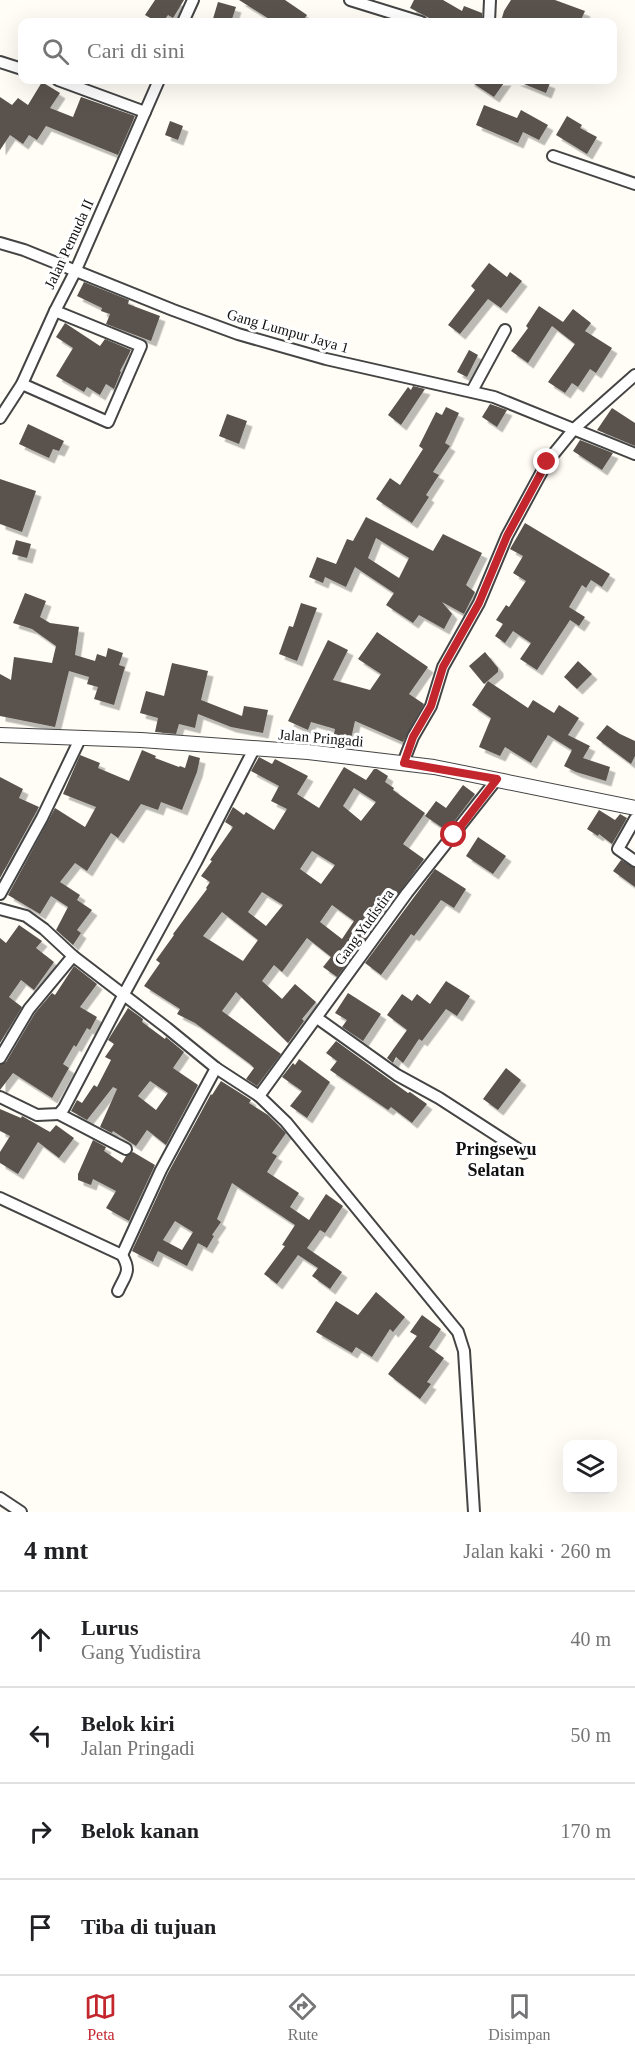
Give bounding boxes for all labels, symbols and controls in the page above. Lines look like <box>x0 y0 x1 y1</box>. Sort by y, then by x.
search box <box>18 18 617 84</box>
icon: search <box>39 35 72 68</box>
text: Cari di sini <box>87 38 185 63</box>
street label: Jalan Pemuda II <box>41 197 97 291</box>
street label: Gang Lumpur Jaya 1 <box>225 306 351 356</box>
route end <box>533 448 559 474</box>
street label: Jalan Pringadi <box>278 726 364 750</box>
route start <box>440 821 466 847</box>
street label: Gang Yudistira <box>331 886 397 968</box>
district label: Pringsewu Selatan <box>456 1139 537 1180</box>
map controls <box>563 1440 617 1494</box>
button: layers <box>563 1440 617 1494</box>
text: 4 mnt <box>24 1536 88 1565</box>
text: Jalan kaki · 260 m <box>463 1540 611 1562</box>
text: Lurus <box>81 1615 138 1640</box>
icon: ahead <box>24 1623 57 1656</box>
text: 40 m <box>570 1628 611 1650</box>
text: Gang Yudistira <box>81 1641 201 1663</box>
text: Belok kiri <box>81 1711 175 1736</box>
icon: left <box>24 1719 57 1752</box>
text: 50 m <box>570 1724 611 1746</box>
text: Jalan Pringadi <box>81 1737 195 1759</box>
icon: right <box>24 1815 57 1848</box>
text: Belok kanan <box>81 1818 199 1843</box>
text: 170 m <box>560 1820 611 1842</box>
icon: arrive <box>24 1911 57 1944</box>
text: Tiba di tujuan <box>81 1914 216 1939</box>
tab: Peta <box>84 1990 117 2044</box>
tab: Rute <box>286 1990 319 2044</box>
tab: Disimpan <box>488 1990 551 2044</box>

